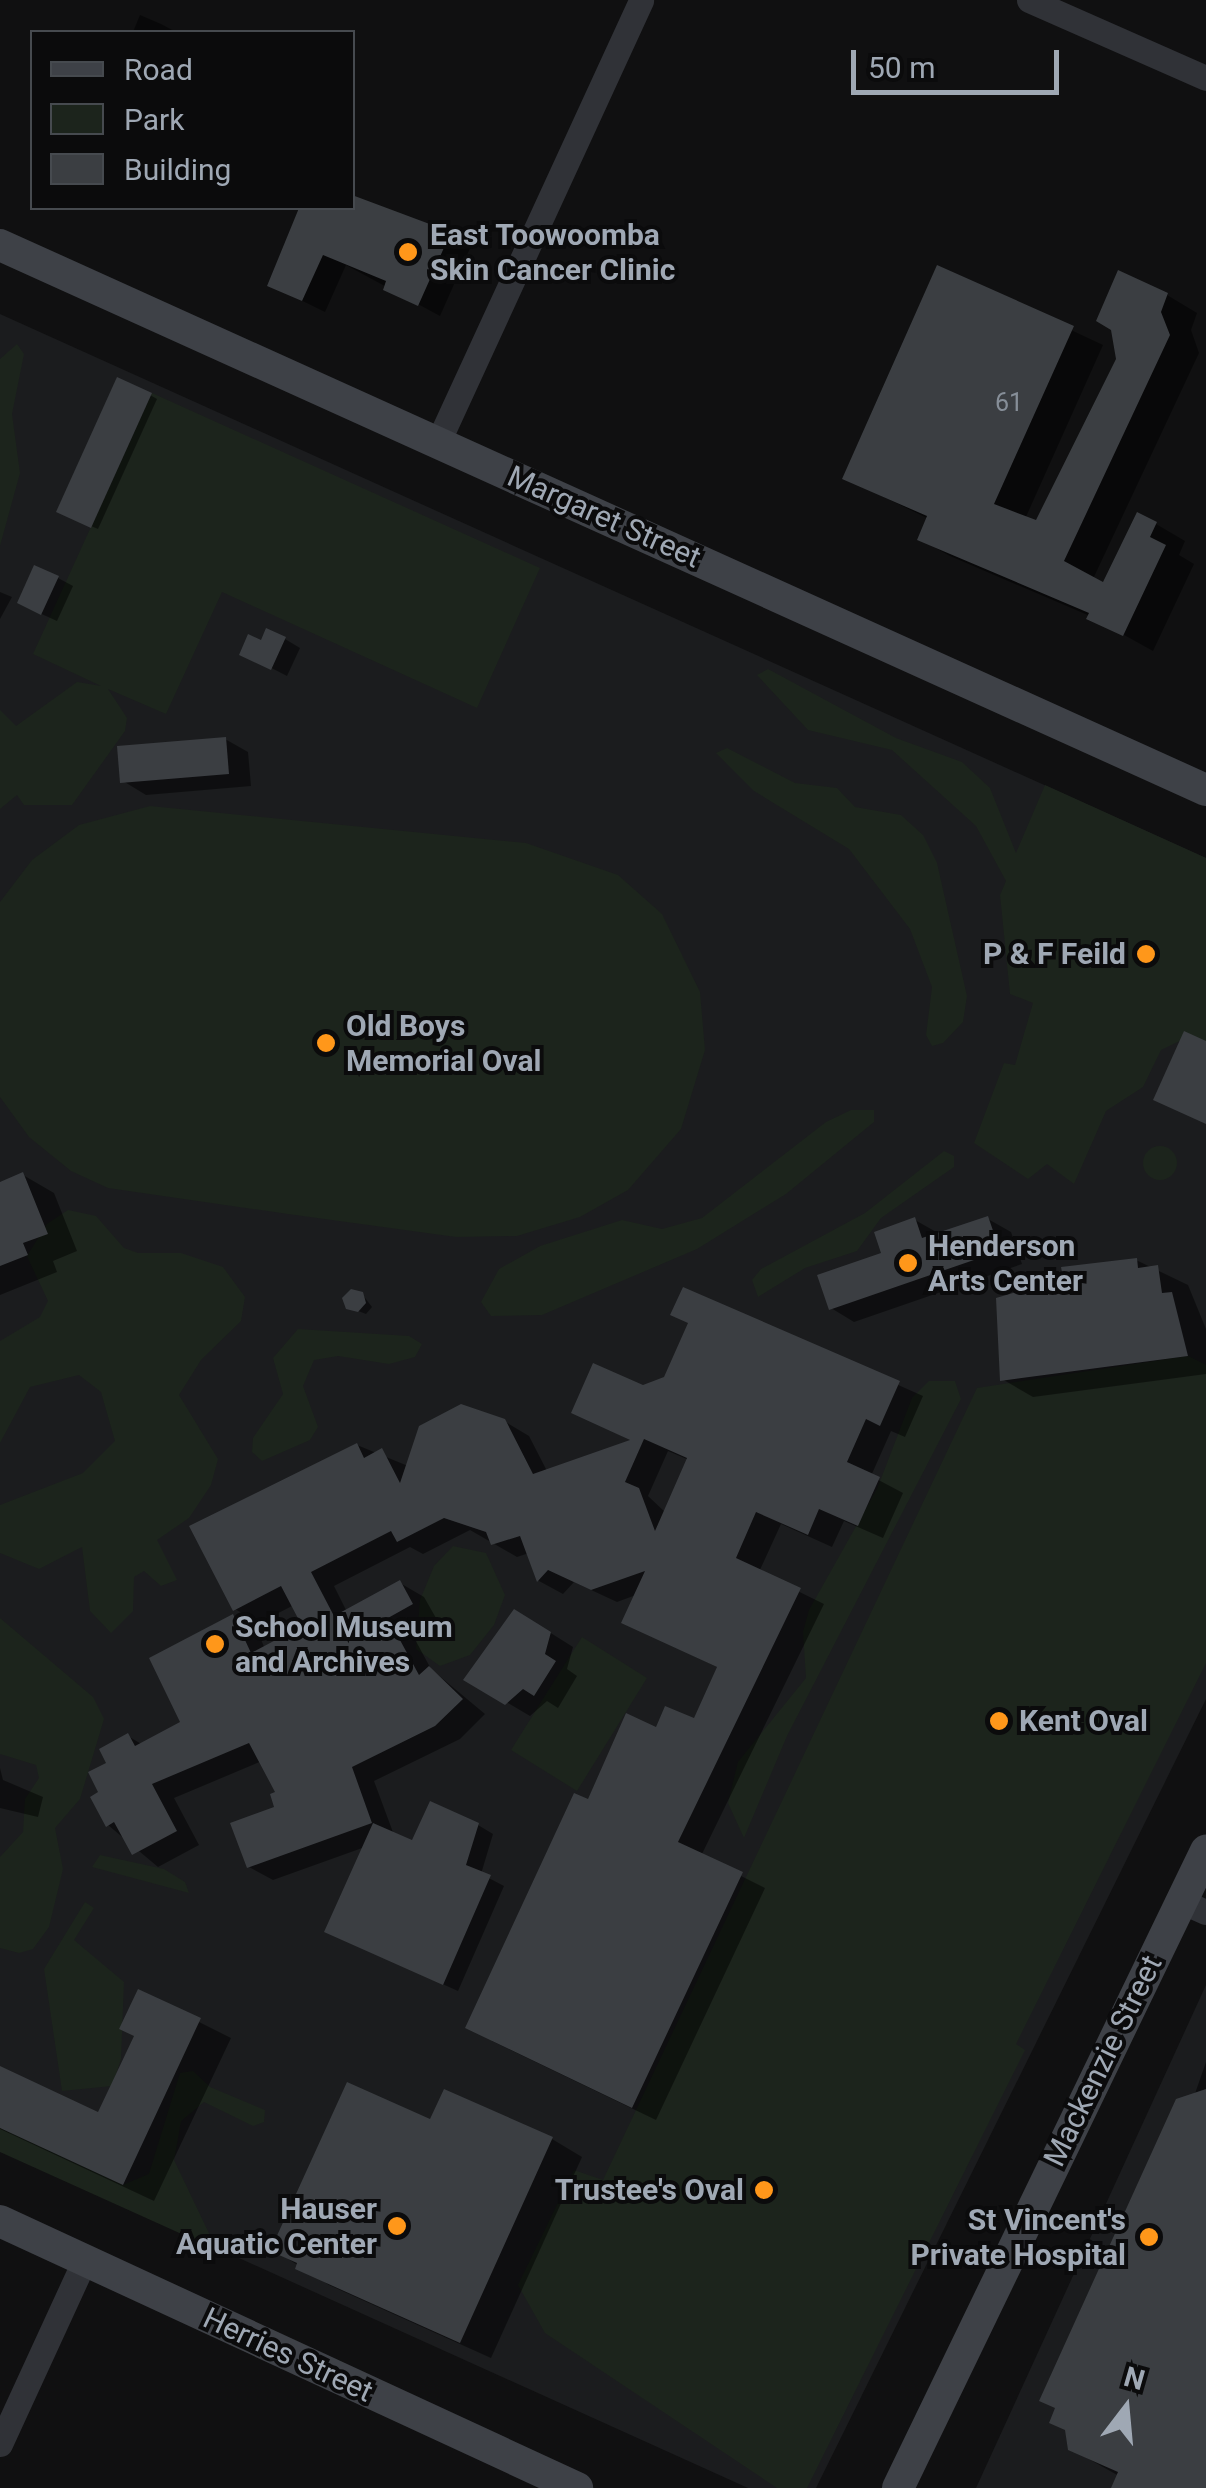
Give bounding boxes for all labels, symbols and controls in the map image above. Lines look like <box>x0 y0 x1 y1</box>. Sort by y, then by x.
legend <box>30 30 355 210</box>
scale bar <box>856 30 1064 92</box>
text: 50 m <box>868 50 935 85</box>
text: Road <box>124 52 193 87</box>
text: Park <box>124 102 184 137</box>
text: Building <box>124 152 231 187</box>
place label: East Toowoomba Skin Cancer Clinic <box>430 217 675 288</box>
marker: East Toowoomba Skin Cancer Clinic <box>395 239 421 265</box>
house number: 61 <box>995 388 1023 418</box>
street label: Margaret Street <box>502 458 706 576</box>
place label: P & F Feild <box>983 936 1126 972</box>
marker: P & F Feild <box>1135 943 1157 965</box>
place label: Old Boys Memorial Oval <box>346 1008 541 1078</box>
marker: Old Boys Memorial Oval <box>315 1032 337 1054</box>
place label: Henderson Arts Center <box>928 1228 1083 1298</box>
marker: Henderson Arts Center <box>897 1252 919 1274</box>
place label: School Museum and Archives <box>235 1609 453 1680</box>
marker: School Museum and Archives <box>204 1633 226 1655</box>
place label: Kent Oval <box>1019 1703 1148 1739</box>
marker: Kent Oval <box>988 1710 1010 1732</box>
street label: Mackenzie Street <box>1036 1950 1170 2172</box>
place label: Trustee's Oval <box>555 2172 744 2208</box>
marker: Trustee's Oval <box>753 2179 775 2201</box>
place label: Hauser Aquatic Center <box>176 2191 377 2262</box>
place label: St Vincent's Private Hospital <box>910 2202 1126 2272</box>
marker: Hauser Aquatic Center <box>386 2215 408 2237</box>
marker: St Vincent's Private Hospital <box>1136 2224 1162 2250</box>
street label: Herries Street <box>198 2300 378 2410</box>
north arrow <box>1076 2358 1176 2458</box>
text: N <box>1120 2360 1148 2397</box>

